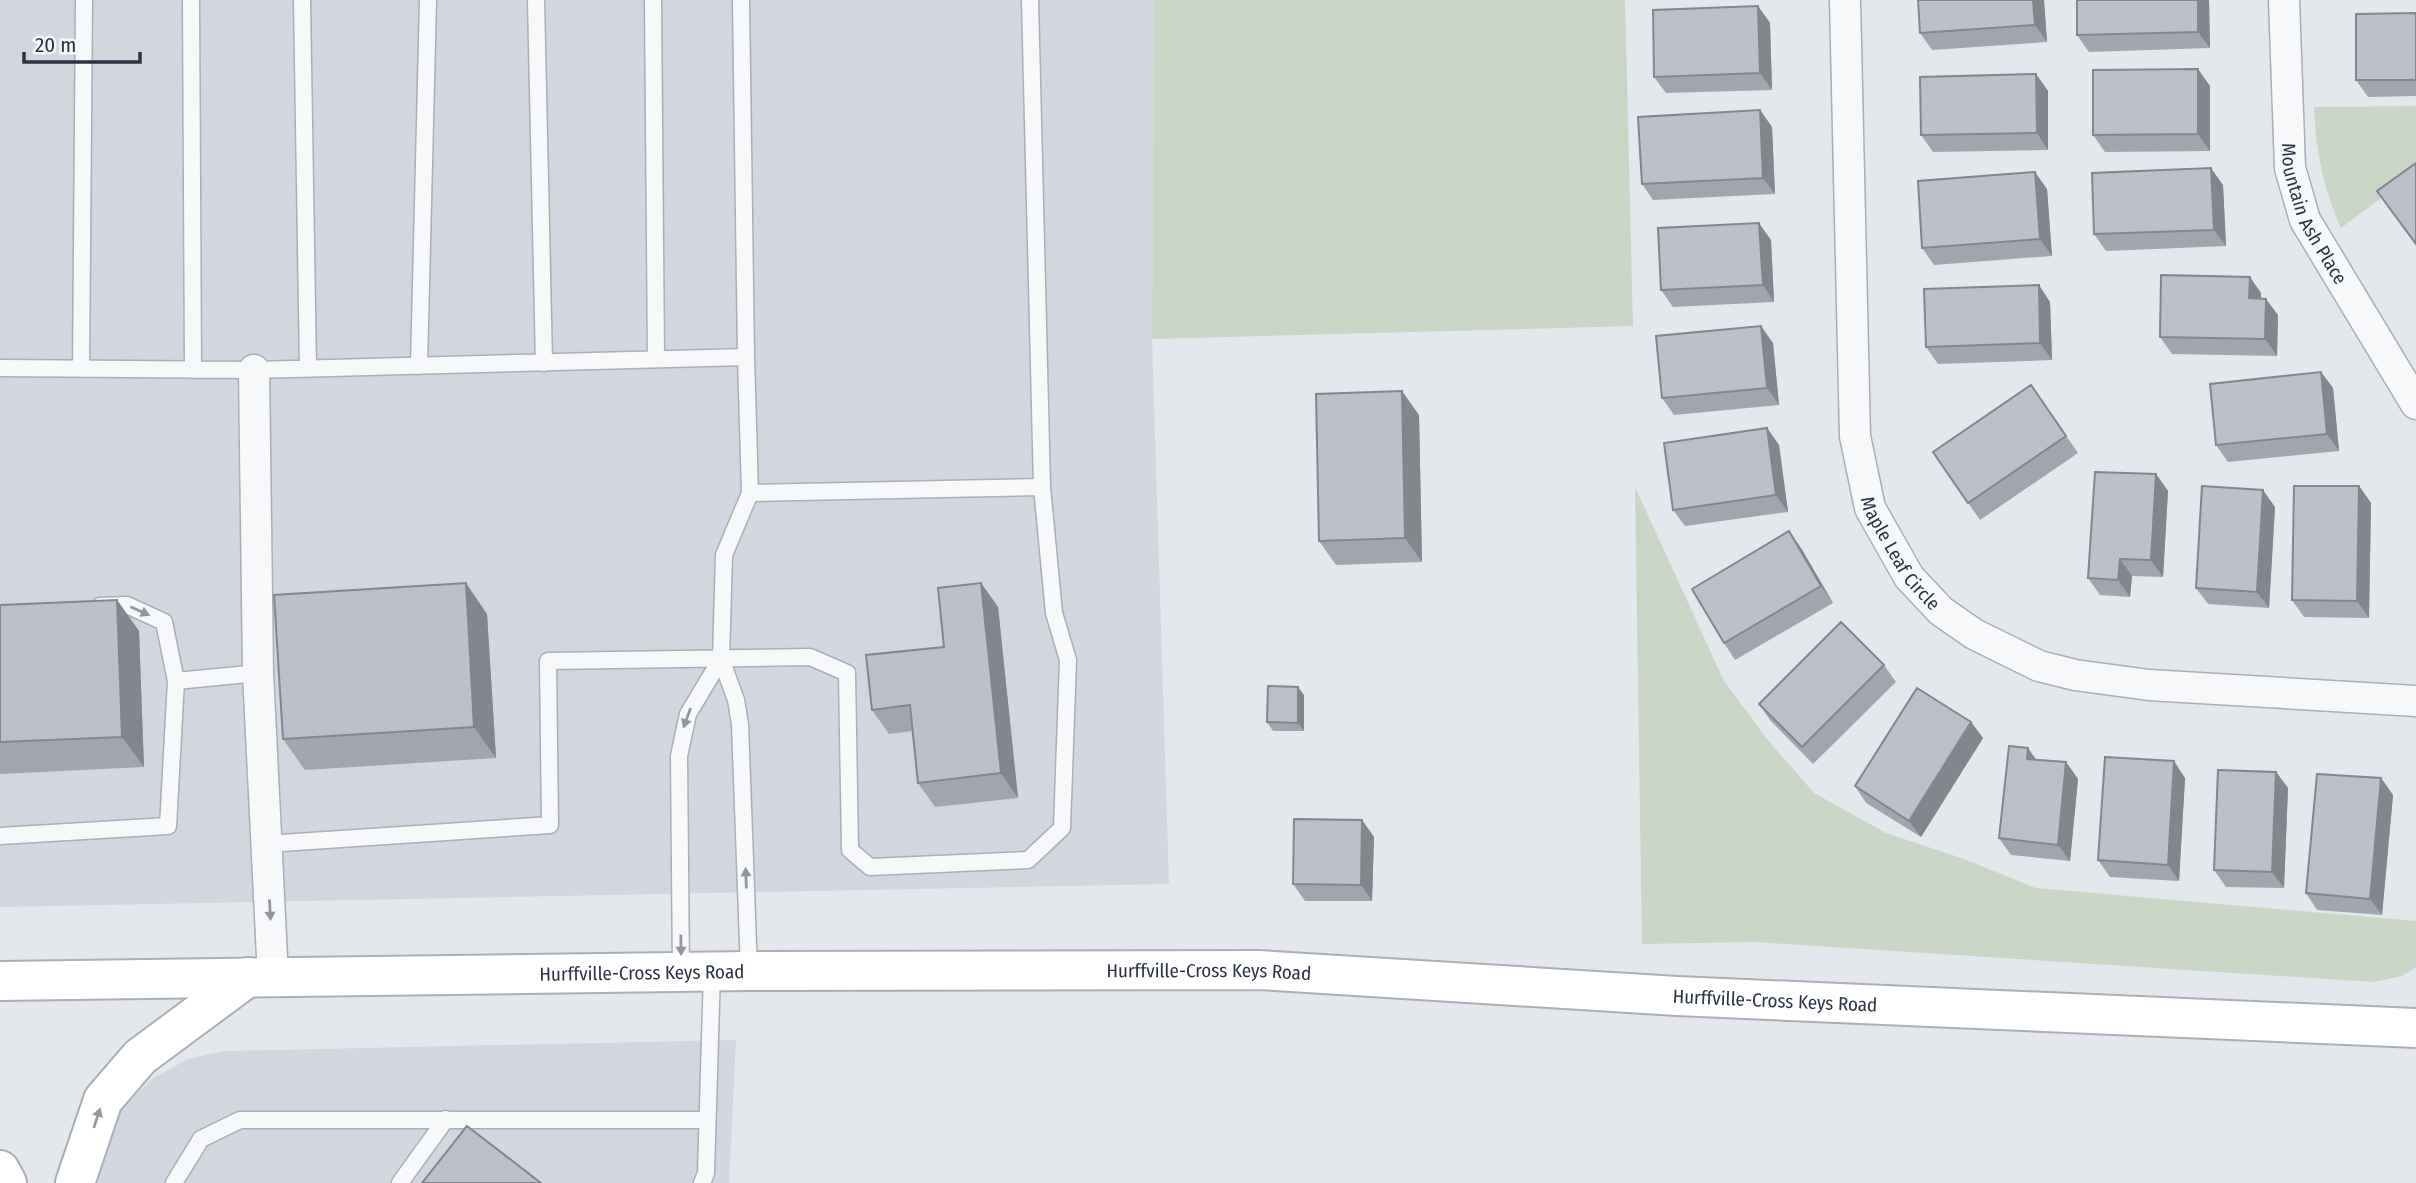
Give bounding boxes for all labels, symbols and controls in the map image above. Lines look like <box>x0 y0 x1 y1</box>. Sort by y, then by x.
scale bar <box>24 21 140 65</box>
text: 20 m <box>35 32 76 58</box>
street label: Mountain Ash Place <box>2277 143 2352 288</box>
street label: Maple Leaf Circle <box>1856 495 1945 615</box>
one-way arrow <box>130 606 151 617</box>
one-way arrow <box>682 708 693 729</box>
one-way arrow <box>741 867 752 889</box>
one-way arrow <box>264 899 275 921</box>
one-way arrow <box>675 934 687 956</box>
street label: Hurffville-Cross Keys Road <box>1106 959 1312 985</box>
street label: Hurffville-Cross Keys Road <box>539 960 745 986</box>
street label: Hurffville-Cross Keys Road <box>1672 985 1878 1017</box>
one-way arrow <box>92 1108 103 1129</box>

